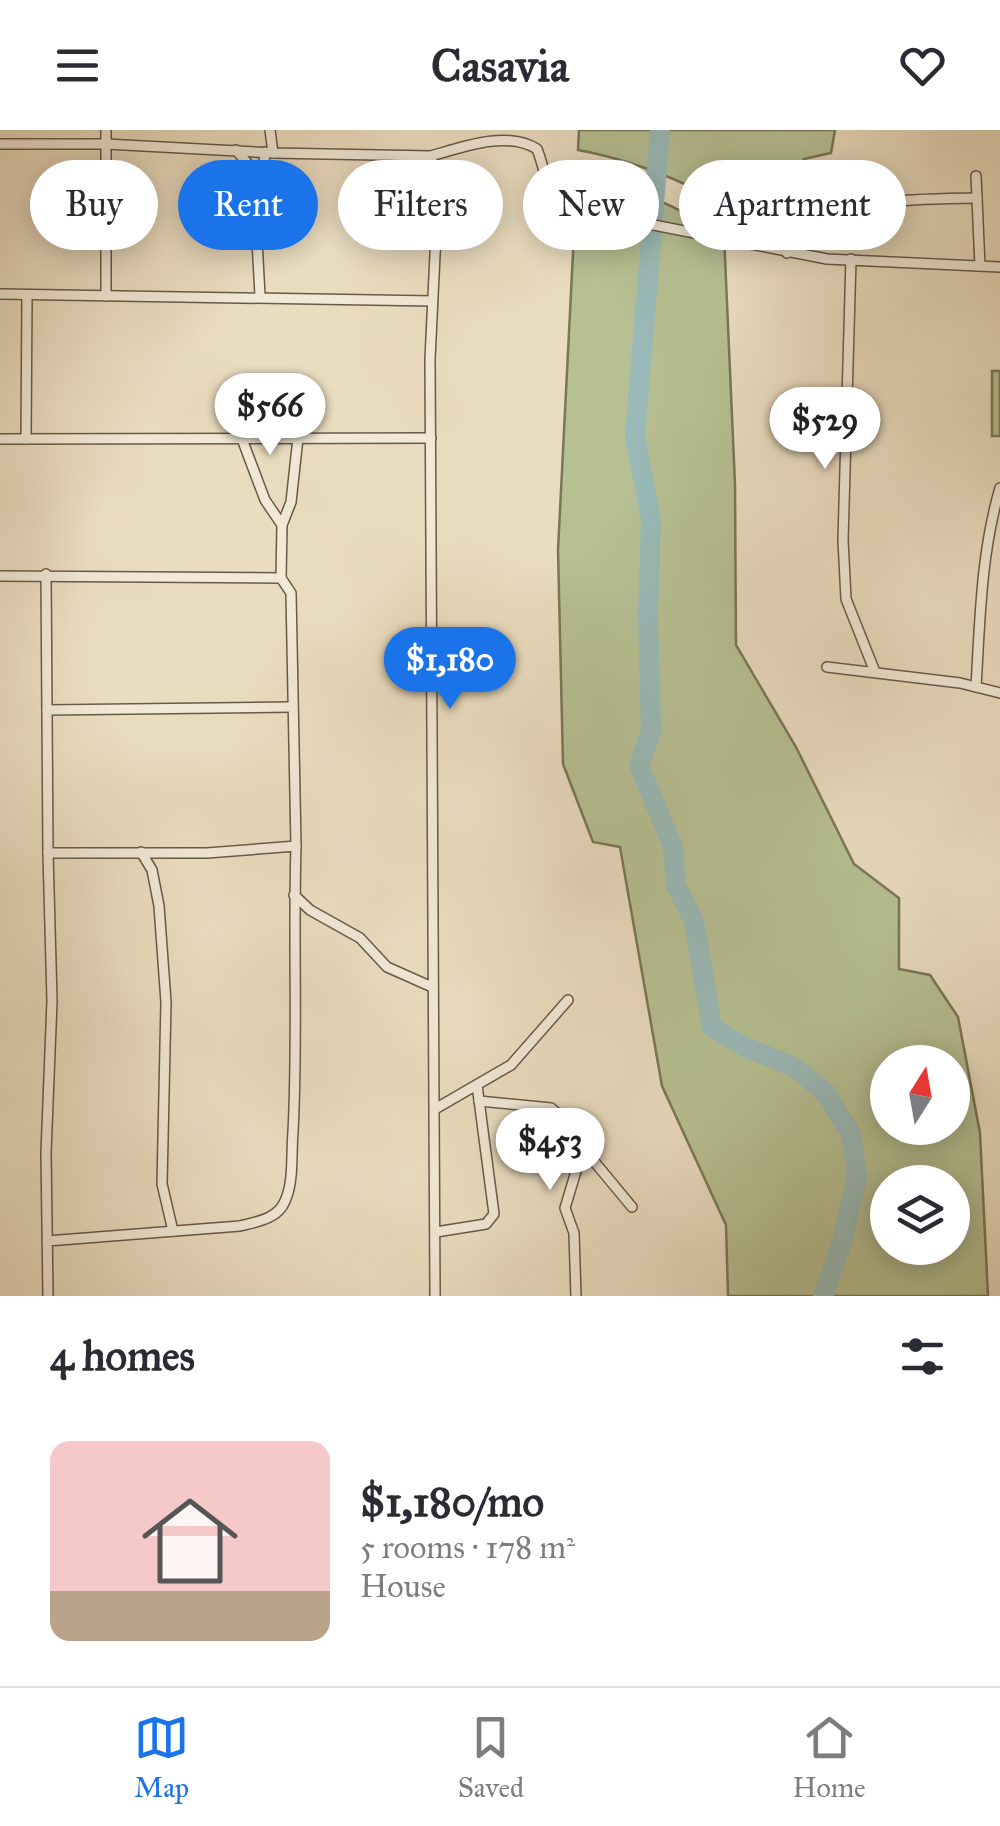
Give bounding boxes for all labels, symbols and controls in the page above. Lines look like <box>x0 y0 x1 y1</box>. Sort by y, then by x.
icon: menu <box>50 38 105 93</box>
text: Casavia <box>431 38 569 93</box>
icon: heart <box>895 38 950 93</box>
chip: Buy <box>30 160 158 250</box>
chip: Rent <box>178 160 318 250</box>
chip: Filters <box>338 160 503 250</box>
chip: New <box>523 160 659 250</box>
chip: Apartment <box>679 160 906 250</box>
pin: $566 <box>211 373 329 458</box>
text: $566 <box>237 386 303 425</box>
pin: $529 <box>766 387 884 472</box>
text: $529 <box>791 400 859 439</box>
pin: $1,180 <box>369 627 531 712</box>
text: $1,180 <box>406 640 494 679</box>
north arrow <box>870 1045 970 1145</box>
map controls <box>870 1045 970 1265</box>
pin: $453 <box>491 1108 609 1193</box>
text: $453 <box>518 1121 582 1160</box>
button: layers <box>870 1165 970 1265</box>
icon: filters <box>895 1329 950 1384</box>
text: 4 homes <box>50 1330 195 1382</box>
text: $1,180/mo <box>360 1476 544 1528</box>
icon: home <box>130 1481 250 1601</box>
text: 5 rooms · 178 m² <box>360 1528 575 1567</box>
text: House <box>360 1567 446 1606</box>
tab: Map <box>134 1710 189 1805</box>
tab: Saved <box>458 1710 524 1805</box>
tab: Home <box>793 1710 866 1805</box>

